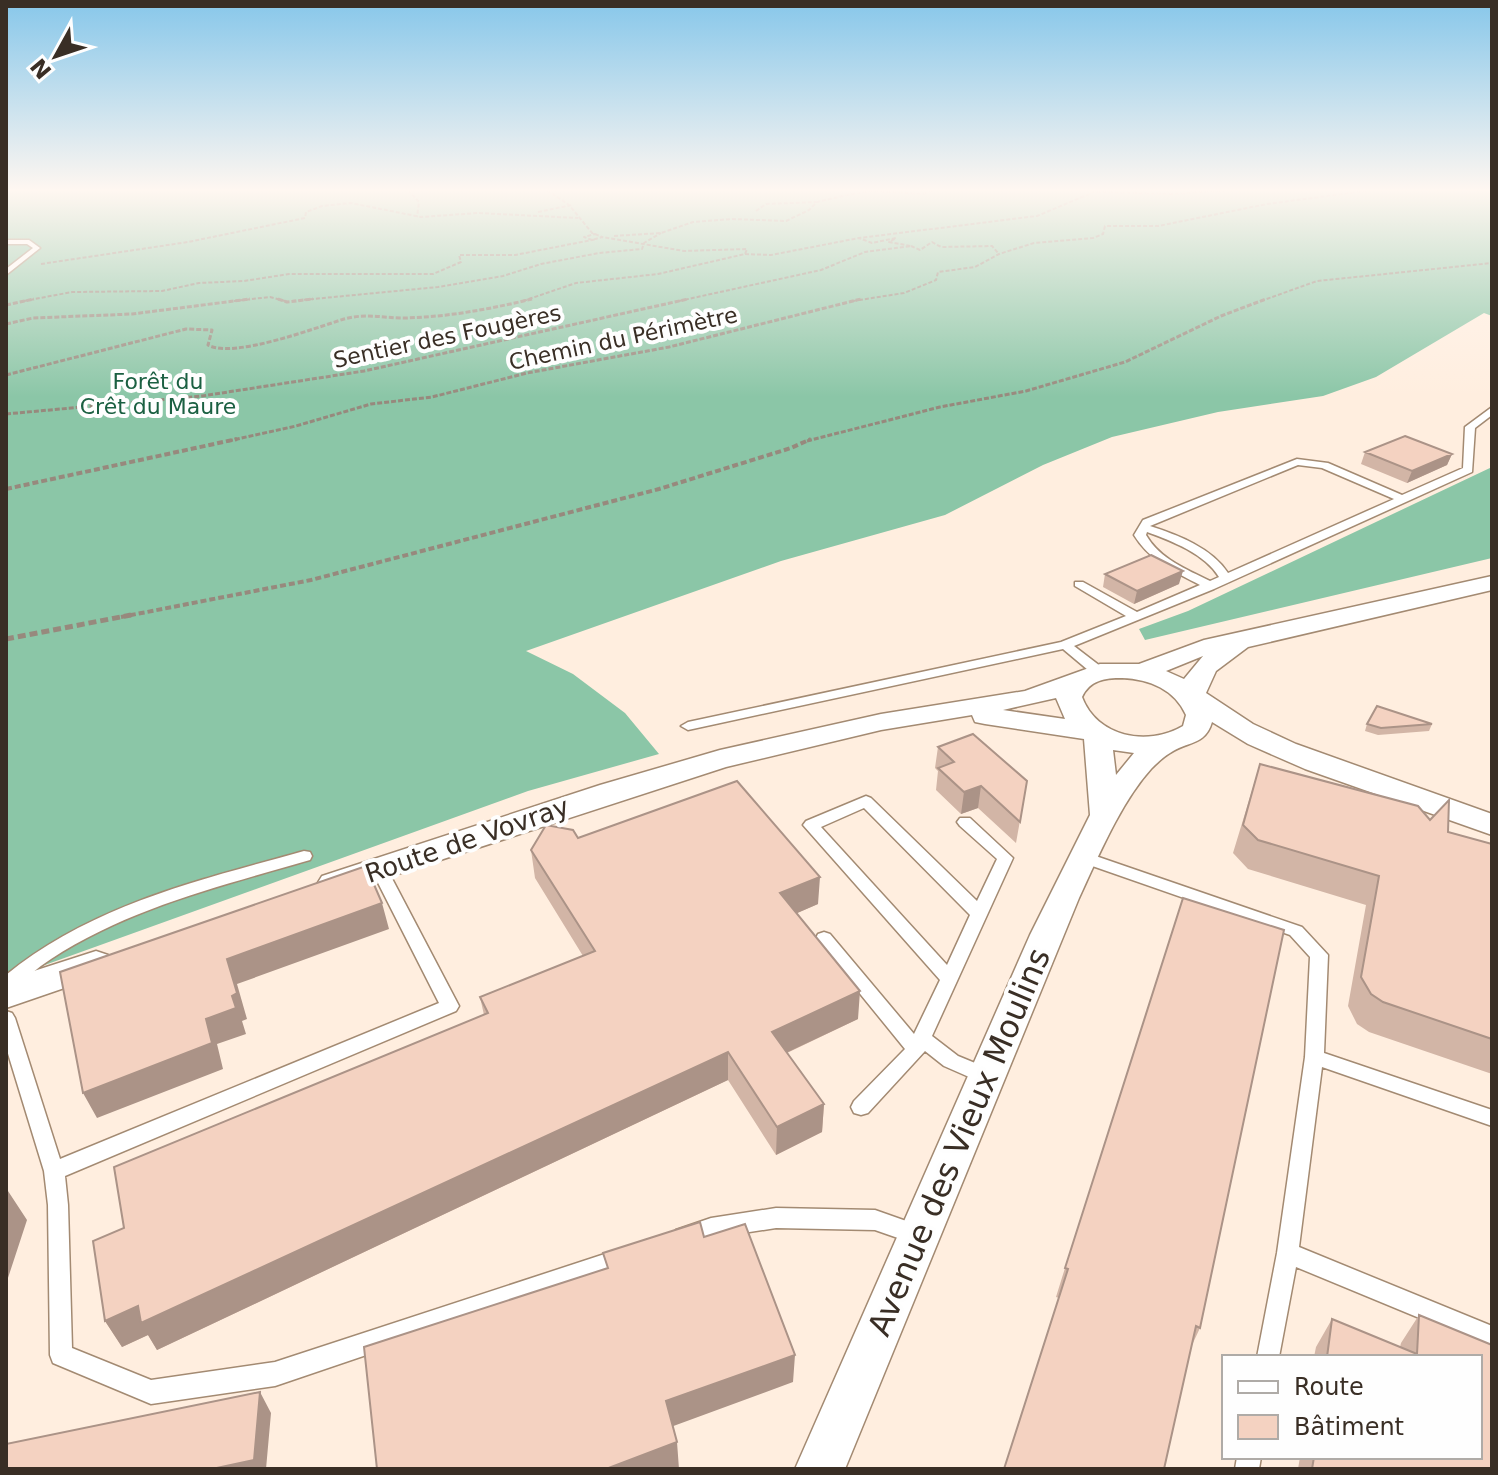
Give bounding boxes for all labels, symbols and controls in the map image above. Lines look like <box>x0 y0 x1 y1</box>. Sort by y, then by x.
north arrow <box>16 16 96 96</box>
text: N <box>26 53 57 84</box>
street label: Sentier des Fougères <box>331 300 563 373</box>
street label: Chemin du Périmètre <box>507 302 740 375</box>
park label: Forêt du Crêt du Maure <box>80 369 236 419</box>
street label: Route de Vovray <box>361 791 573 889</box>
street label: Avenue des Vieux Moulins <box>860 943 1058 1341</box>
legend <box>1222 1355 1482 1459</box>
text: Route <box>1294 1373 1364 1401</box>
text: Bâtiment <box>1294 1413 1404 1441</box>

